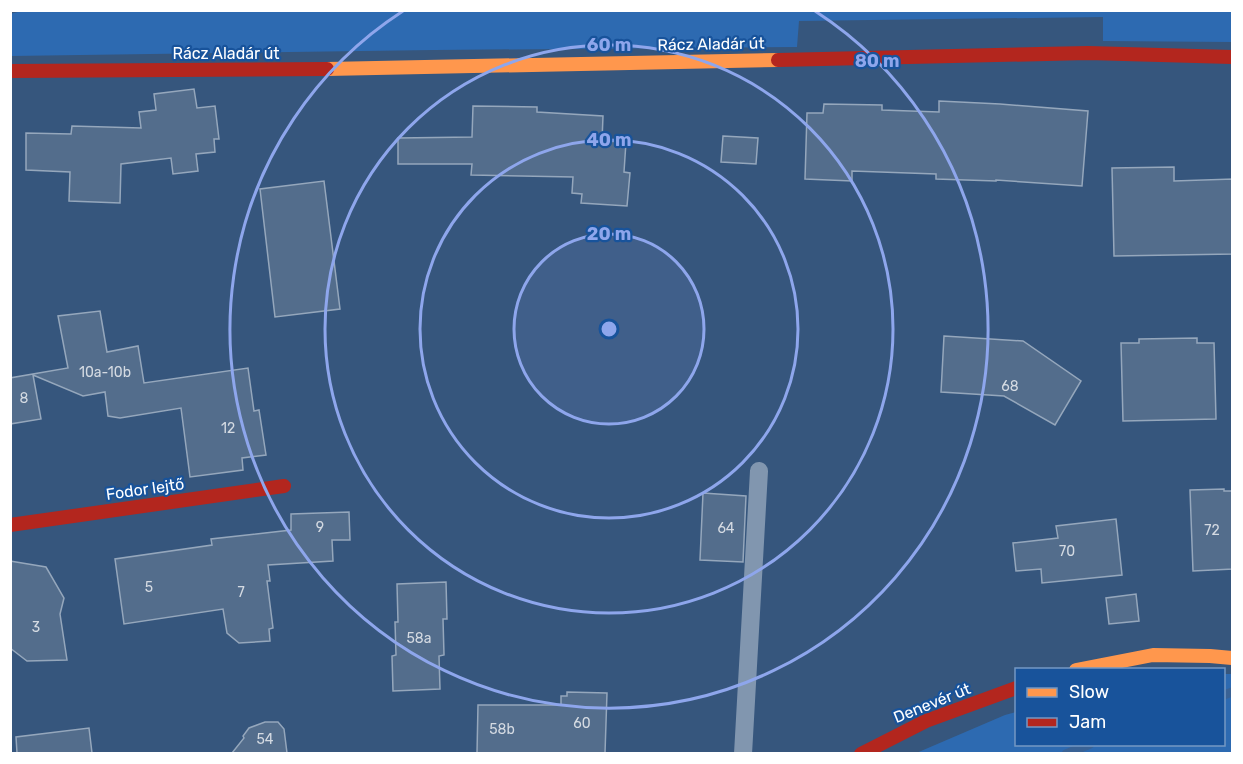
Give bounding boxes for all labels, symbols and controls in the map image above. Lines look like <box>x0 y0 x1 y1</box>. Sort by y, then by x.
text: 60 m <box>587 34 631 56</box>
street label: Rácz Aladár út <box>657 34 765 54</box>
street label: Rácz Aladár út <box>172 44 280 63</box>
text: 80 m <box>855 50 899 72</box>
text: 40 m <box>587 129 631 151</box>
text: 20 m <box>587 223 631 245</box>
centre of rings <box>599 319 619 339</box>
house number: 10a-10b <box>79 364 131 381</box>
house number: 68 <box>1001 378 1019 395</box>
house number: 8 <box>20 390 29 407</box>
house number: 12 <box>221 420 235 437</box>
street label: Fodor lejtő <box>105 474 185 504</box>
house number: 9 <box>316 519 324 536</box>
house number: 64 <box>717 520 735 537</box>
house number: 72 <box>1204 522 1220 539</box>
house number: 70 <box>1059 543 1075 560</box>
house number: 5 <box>145 579 153 596</box>
house number: 7 <box>237 584 245 601</box>
house number: 3 <box>32 619 40 636</box>
house number: 58a <box>407 630 431 647</box>
legend <box>1015 668 1225 746</box>
street label: Denevér út <box>891 679 973 727</box>
text: Slow <box>1069 681 1109 703</box>
text: Jam <box>1069 711 1106 733</box>
house number: 60 <box>573 715 591 732</box>
house number: 58b <box>489 721 515 738</box>
house number: 54 <box>256 731 274 748</box>

